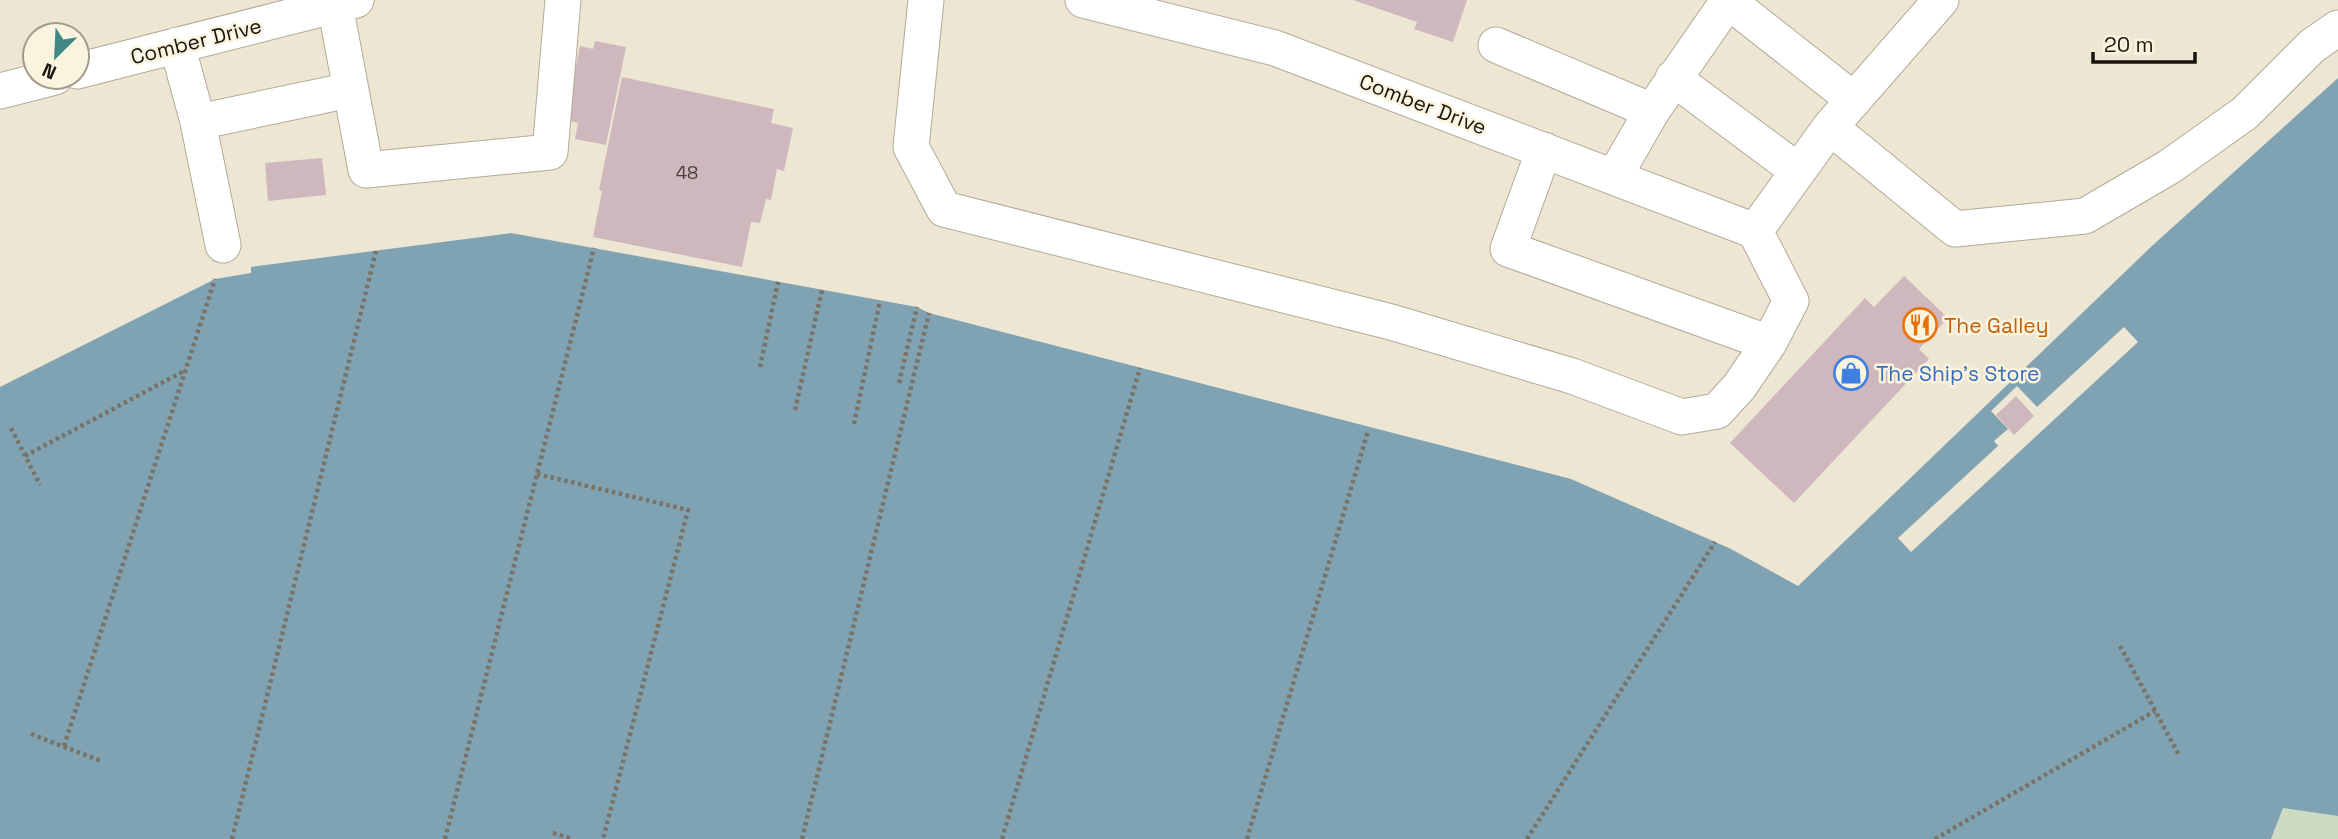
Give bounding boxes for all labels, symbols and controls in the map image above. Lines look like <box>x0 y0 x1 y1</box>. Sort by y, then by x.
street label: Comber Drive <box>128 12 264 70</box>
north arrow <box>21 21 91 91</box>
scale bar <box>2093 21 2194 65</box>
text: 20 m <box>2104 31 2154 58</box>
text: N <box>38 57 60 85</box>
street label: Comber Drive <box>1356 67 1490 141</box>
house number: 48 <box>676 161 698 184</box>
restaurant icon: The Galley <box>1901 306 1939 344</box>
place label: The Galley <box>1944 312 2049 339</box>
shop icon: The Ship's Store <box>1832 354 1870 392</box>
place label: The Ship's Store <box>1876 360 2040 387</box>

